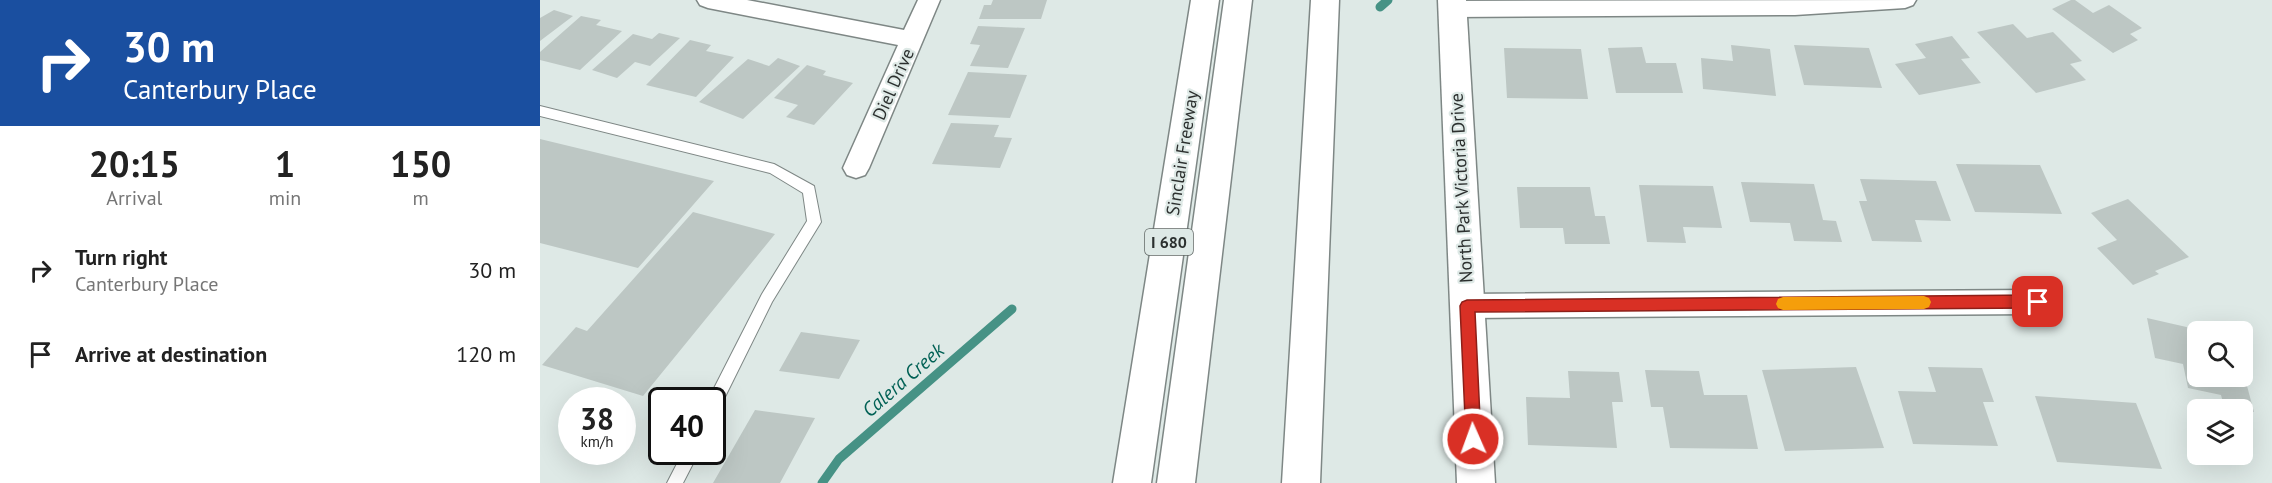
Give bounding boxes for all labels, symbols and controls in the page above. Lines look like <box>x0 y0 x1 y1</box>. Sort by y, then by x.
text: 30 m <box>123 19 215 74</box>
icon: right <box>24 24 102 102</box>
street label: Diel Drive <box>867 45 919 123</box>
text: Canterbury Place <box>123 72 317 106</box>
street label: Sinclair Freeway <box>1161 88 1203 217</box>
street label: North Park Victoria Drive <box>1445 93 1477 283</box>
text: 20:15 <box>89 140 180 187</box>
text: 1 <box>275 140 295 187</box>
text: 150 <box>390 140 451 187</box>
text: Arrival <box>106 185 162 211</box>
text: min <box>269 185 301 211</box>
text: m <box>413 185 429 211</box>
road number: I 680 <box>1145 229 1193 255</box>
text: Turn right <box>75 243 167 271</box>
icon: right <box>24 254 57 287</box>
text: 30 m <box>468 256 516 284</box>
text: Canterbury Place <box>75 271 218 297</box>
pin <box>2012 276 2063 327</box>
icon: arrive <box>2021 285 2054 318</box>
map controls <box>2187 321 2253 465</box>
button: search <box>2187 321 2253 387</box>
water label: Calera Creek <box>857 337 950 423</box>
icon: arrive <box>24 338 57 371</box>
text: Arrive at destination <box>75 340 267 368</box>
text: 120 m <box>456 340 516 368</box>
speed limit sign: 40 <box>648 387 726 465</box>
text: 38 <box>580 399 614 438</box>
button: layers <box>2187 399 2253 465</box>
position arrow <box>1441 407 1505 471</box>
text: km/h <box>581 432 613 451</box>

